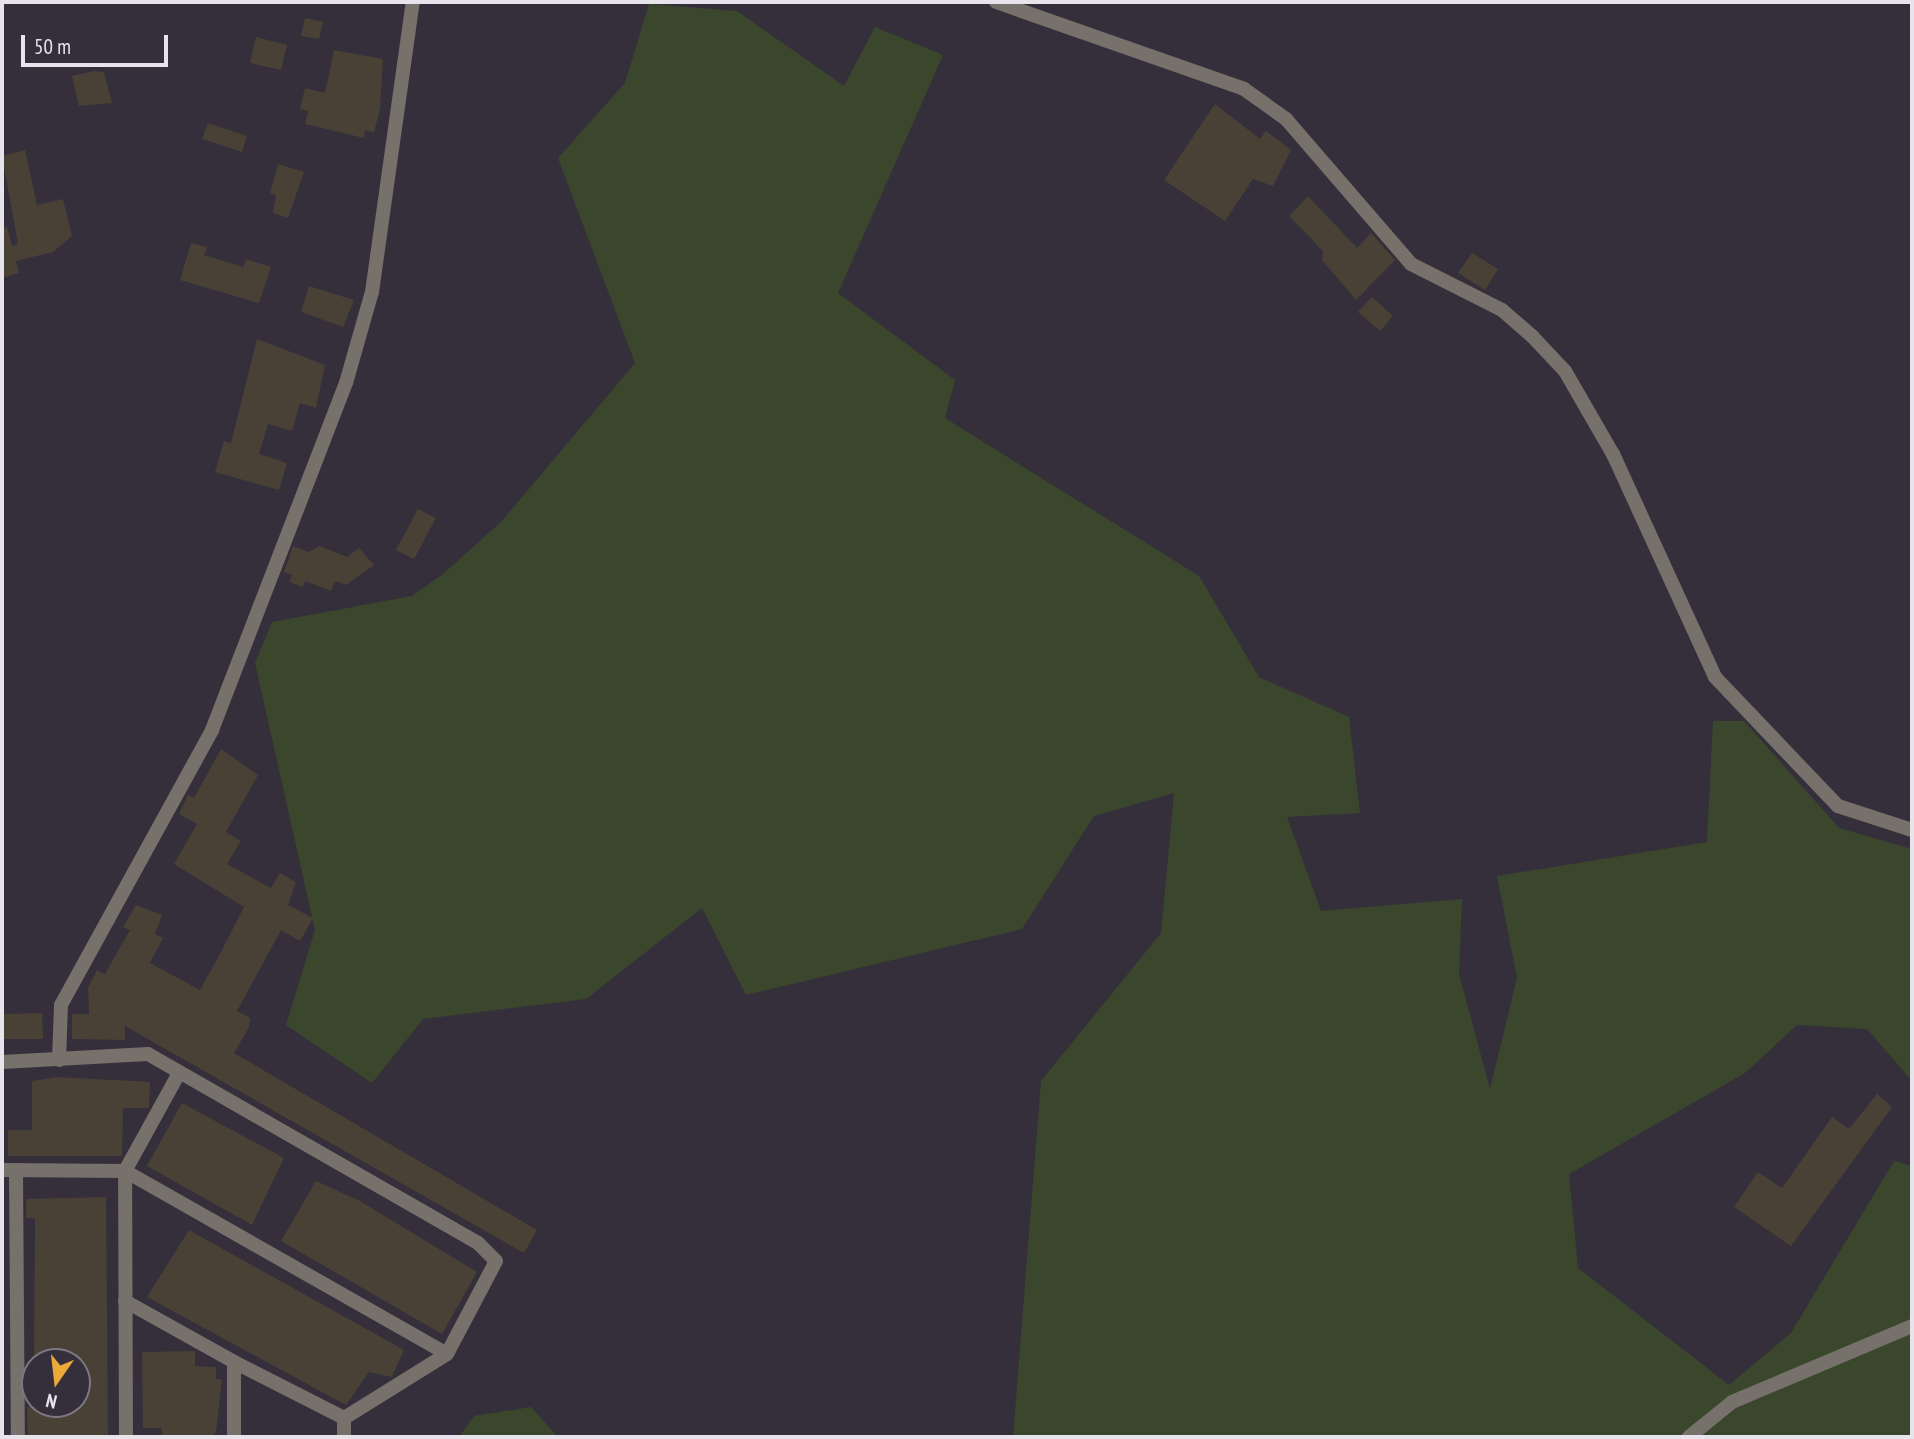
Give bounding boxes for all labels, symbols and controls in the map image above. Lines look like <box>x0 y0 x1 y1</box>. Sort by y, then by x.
scale bar <box>24 21 172 65</box>
text: 50 m <box>34 33 71 60</box>
north arrow <box>21 1348 91 1418</box>
text: N <box>44 1389 59 1414</box>

